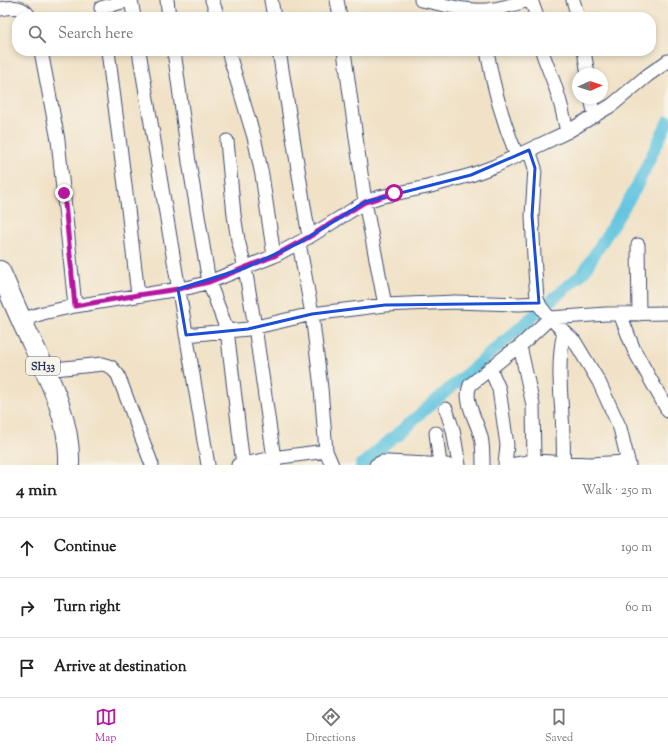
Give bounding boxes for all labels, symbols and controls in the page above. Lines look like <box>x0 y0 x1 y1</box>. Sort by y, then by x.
search box <box>12 12 656 56</box>
icon: search <box>26 23 48 45</box>
text: Search here <box>58 24 133 45</box>
north arrow <box>572 68 608 104</box>
route end <box>55 184 73 202</box>
route start <box>385 184 403 202</box>
road number: SH33 <box>26 357 60 375</box>
text: 4 min <box>16 479 57 503</box>
text: Walk · 250 m <box>582 482 652 500</box>
icon: ahead <box>16 537 38 559</box>
text: Continue <box>54 537 116 558</box>
text: 190 m <box>621 539 652 557</box>
icon: right <box>16 597 38 619</box>
text: Turn right <box>54 597 120 618</box>
text: 60 m <box>625 599 652 617</box>
icon: arrive <box>16 657 38 679</box>
text: Arrive at destination <box>54 657 187 678</box>
tab: Map <box>95 706 117 746</box>
tab: Directions <box>306 706 356 746</box>
tab: Saved <box>545 706 573 746</box>

